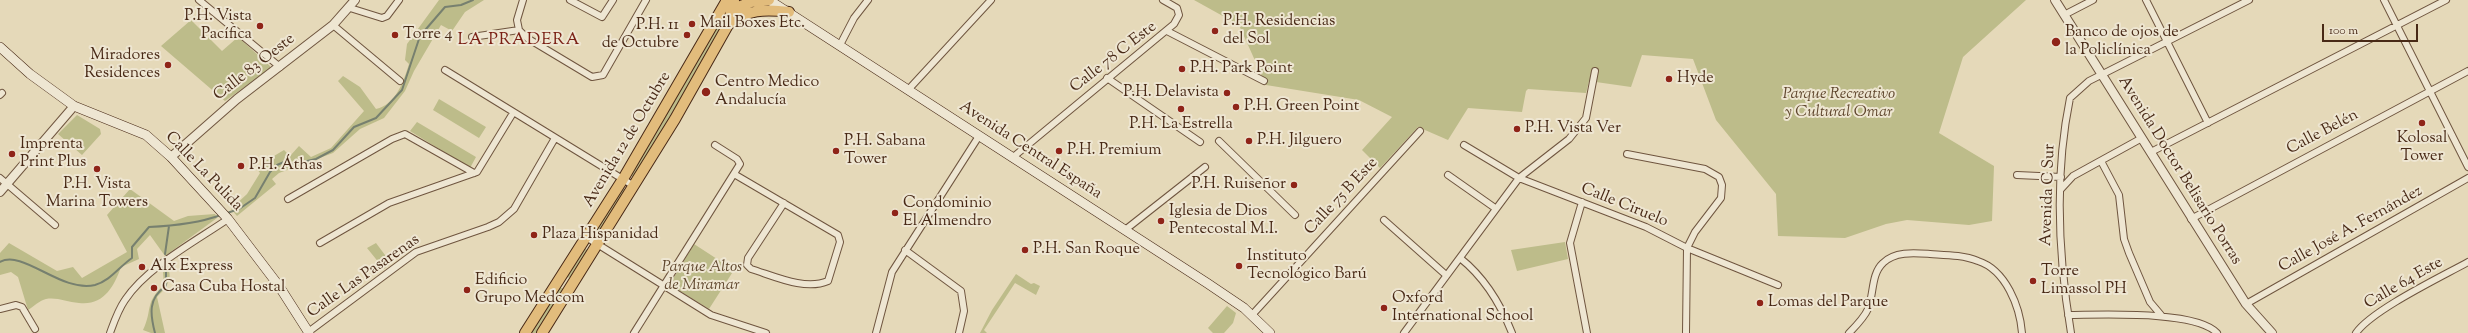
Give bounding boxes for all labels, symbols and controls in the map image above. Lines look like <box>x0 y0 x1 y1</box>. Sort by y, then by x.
place label: P.H. Vista Pacífica <box>184 7 252 45</box>
place label: P.H. Residencias del Sol <box>1223 12 1335 50</box>
place label: Mail Boxes Etc. <box>700 14 805 34</box>
place label: P.H. 11 de Octubre <box>602 16 679 54</box>
scale bar <box>2324 16 2420 42</box>
street label: Calle 78 C Este <box>1067 18 1161 98</box>
marker: Mail Boxes Etc. <box>687 19 697 29</box>
marker: P.H. Vista Pacífica <box>255 21 265 31</box>
text: 100 m <box>2329 22 2358 40</box>
place label: Banco de ojos de la Policlínica <box>2065 23 2179 61</box>
place label: Torre 4 <box>403 25 453 45</box>
marker: P.H. Residencias del Sol <box>1210 26 1220 36</box>
street label: Calle 83 Oeste <box>211 30 299 106</box>
marker: Torre 4 <box>390 30 400 40</box>
marker: P.H. 11 de Octubre <box>682 30 692 40</box>
district label: LA PRADERA <box>457 31 581 51</box>
marker: Banco de ojos de la Policlínica <box>2050 36 2062 48</box>
place label: Miradores Residences <box>84 46 160 84</box>
place label: P.H. Park Point <box>1190 59 1292 79</box>
marker: Miradores Residences <box>163 60 173 70</box>
marker: P.H. Park Point <box>1177 64 1187 74</box>
street label: Avenida 12 de Octubre <box>580 69 676 211</box>
place label: Hyde <box>1677 69 1714 89</box>
place label: Centro Medico Andalucía <box>715 73 819 111</box>
street label: Avenida Doctor Belisario Porras <box>2113 73 2245 269</box>
marker: Hyde <box>1664 74 1674 84</box>
place label: P.H. Delavista <box>1123 83 1219 103</box>
park label: Parque Recreativo y Cultural Omar <box>1783 85 1895 123</box>
marker: Centro Medico Andalucía <box>700 86 712 98</box>
marker: P.H. Delavista <box>1222 88 1232 98</box>
place label: P.H. Green Point <box>1244 97 1359 117</box>
street label: Avenida Central España <box>955 98 1105 204</box>
marker: P.H. Green Point <box>1231 102 1241 112</box>
marker: P.H. La Estrella <box>1176 104 1186 114</box>
street label: Calle Belén <box>2284 106 2362 160</box>
place label: P.H. La Estrella <box>1129 115 1233 135</box>
marker: Kolosal Tower <box>2417 118 2427 128</box>
place label: P.H. Vista Ver <box>1525 119 1621 139</box>
marker: P.H. Vista Ver <box>1512 124 1522 134</box>
street label: Calle La Pulida <box>160 128 246 216</box>
place label: Kolosal Tower <box>2397 129 2447 167</box>
place label: P.H. Jilguero <box>1257 131 1342 151</box>
place label: P.H. Sabana Tower <box>844 132 926 170</box>
place label: Imprenta Print Plus <box>20 135 86 173</box>
marker: P.H. Jilguero <box>1244 136 1254 146</box>
place label: P.H. Premium <box>1067 141 1161 161</box>
street label: Avenida C Sur <box>2038 144 2060 246</box>
marker: P.H. Sabana Tower <box>831 146 841 156</box>
marker: P.H. Premium <box>1054 146 1064 156</box>
marker: Imprenta Print Plus <box>7 149 17 159</box>
street label: Calle 75 B Este <box>1301 154 1383 240</box>
place label: P.H. Áthas <box>249 156 322 176</box>
marker: P.H. Áthas <box>236 161 246 171</box>
marker: P.H. Vista Marina Towers <box>92 164 102 174</box>
place label: P.H. Vista Marina Towers <box>46 175 148 213</box>
place label: P.H. Ruiseñor <box>1191 175 1286 195</box>
marker: P.H. Ruiseñor <box>1289 180 1299 190</box>
street label: Calle Ciruelo <box>1578 180 1670 232</box>
street label: Calle José A. Fernández <box>2276 183 2426 277</box>
place label: Condominio El Almendro <box>903 194 992 232</box>
place label: Iglesia de Dios Pentecostal M.I. <box>1169 202 1278 240</box>
marker: Condominio El Almendro <box>890 208 900 218</box>
marker: Iglesia de Dios Pentecostal M.I. <box>1156 216 1166 226</box>
place label: Plaza Hispanidad <box>542 225 659 245</box>
marker: Plaza Hispanidad <box>529 230 539 240</box>
street label: Calle Las Pasarenas <box>304 231 424 323</box>
place label: P.H. San Roque <box>1033 240 1140 260</box>
marker: P.H. San Roque <box>1020 245 1030 255</box>
place label: Instituto Tecnológico Barú <box>1247 247 1367 285</box>
street label: Calle 64 Este <box>2361 254 2447 314</box>
place label: Alx Express <box>150 257 233 277</box>
park label: Parque Altos de Miramar <box>662 258 742 296</box>
marker: Instituto Tecnológico Barú <box>1234 261 1244 271</box>
marker: Alx Express <box>137 262 147 272</box>
place label: Torre Limassol PH <box>2041 262 2127 300</box>
place label: Edificio Grupo Medcom <box>475 271 584 309</box>
marker: Torre Limassol PH <box>2028 276 2038 286</box>
place label: Casa Cuba Hostal <box>162 278 285 298</box>
marker: Casa Cuba Hostal <box>149 283 159 293</box>
marker: Edificio Grupo Medcom <box>462 285 472 295</box>
place label: Oxford International School <box>1392 289 1533 327</box>
place label: Lomas del Parque <box>1768 293 1888 313</box>
marker: Lomas del Parque <box>1755 298 1765 308</box>
marker: Oxford International School <box>1379 303 1389 313</box>

